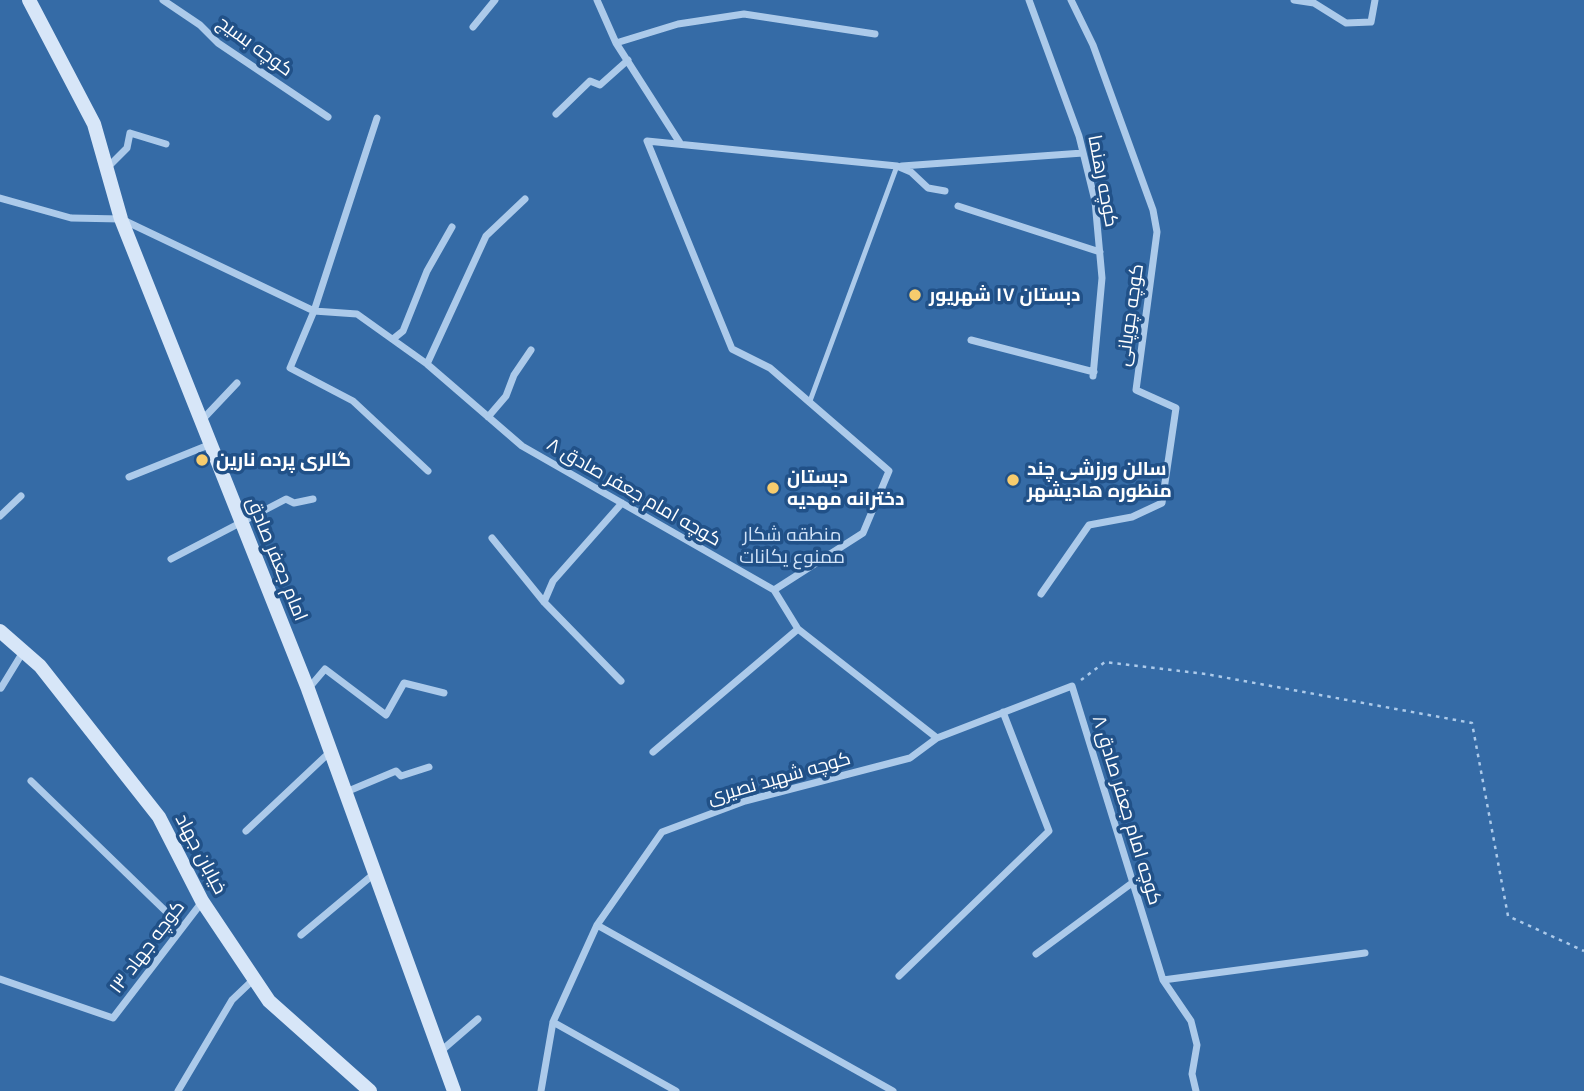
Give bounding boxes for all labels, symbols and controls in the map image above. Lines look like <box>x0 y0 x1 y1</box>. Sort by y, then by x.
street label: کوچه بسیج <box>213 11 297 81</box>
street label: کوچه رهنما <box>1083 133 1123 229</box>
street label: کوچه چوپانی <box>1112 262 1148 368</box>
place label: دبستان ۱۷ شهریور <box>929 284 1081 306</box>
marker: دبستان ۱۷ شهریور <box>907 287 923 303</box>
street label: کوچه امام جعفر صادق ۸ <box>543 433 725 551</box>
place label: گالری پرده نارین <box>216 449 351 471</box>
marker: گالری پرده نارین <box>194 452 210 468</box>
place label: سالن ورزشی چند منظوره هادیشهر <box>1027 458 1172 502</box>
place label: دبستان دخترانه مهدیه <box>787 466 904 510</box>
marker: سالن ورزشی چند منظوره هادیشهر <box>1005 472 1021 488</box>
marker: دبستان دخترانه مهدیه <box>765 480 781 496</box>
street label: امام جعفر صادق <box>242 494 312 624</box>
park label: منطقه شکار ممنوع یکانات <box>739 524 845 568</box>
street label: کوچه امام جعفر صادق ۸ <box>1087 712 1167 908</box>
street label: کوچه شهید نصیری <box>705 747 853 809</box>
street label: خیابان جهاد <box>170 810 232 898</box>
street label: کوچه جهاد ۱۳ <box>105 896 189 998</box>

